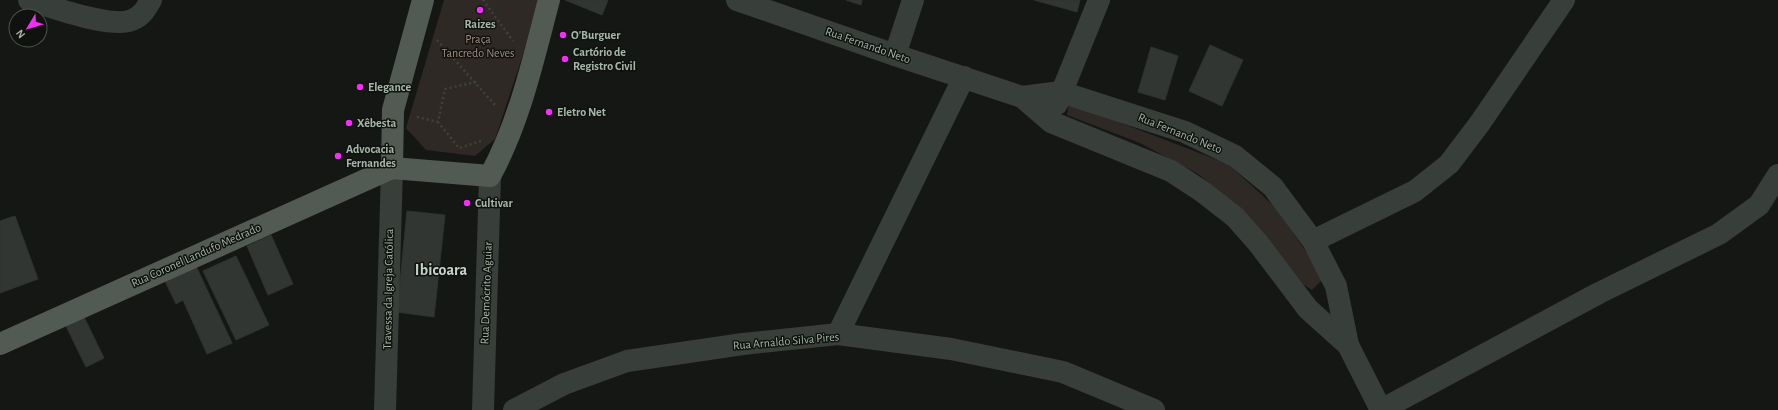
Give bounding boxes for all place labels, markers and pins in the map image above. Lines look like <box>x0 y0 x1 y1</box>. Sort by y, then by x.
marker: Raizes <box>475 5 485 15</box>
place label: Raizes <box>464 18 496 30</box>
place label: O'Burguer <box>571 29 621 41</box>
marker: O'Burguer <box>558 30 568 40</box>
place label: Cartório de Registro Civil <box>573 46 636 72</box>
marker: Cartório de Registro Civil <box>560 54 570 64</box>
place label: Elegance <box>368 81 411 93</box>
marker: Elegance <box>355 82 365 92</box>
place label: Eletro Net <box>557 106 606 118</box>
marker: Eletro Net <box>544 107 554 117</box>
place label: Xêbesta <box>357 117 396 129</box>
marker: Xêbesta <box>344 118 354 128</box>
place label: Advocacia Fernandes <box>346 143 396 169</box>
marker: Advocacia Fernandes <box>333 151 343 161</box>
place label: Cultivar <box>475 197 514 209</box>
marker: Cultivar <box>462 198 472 208</box>

